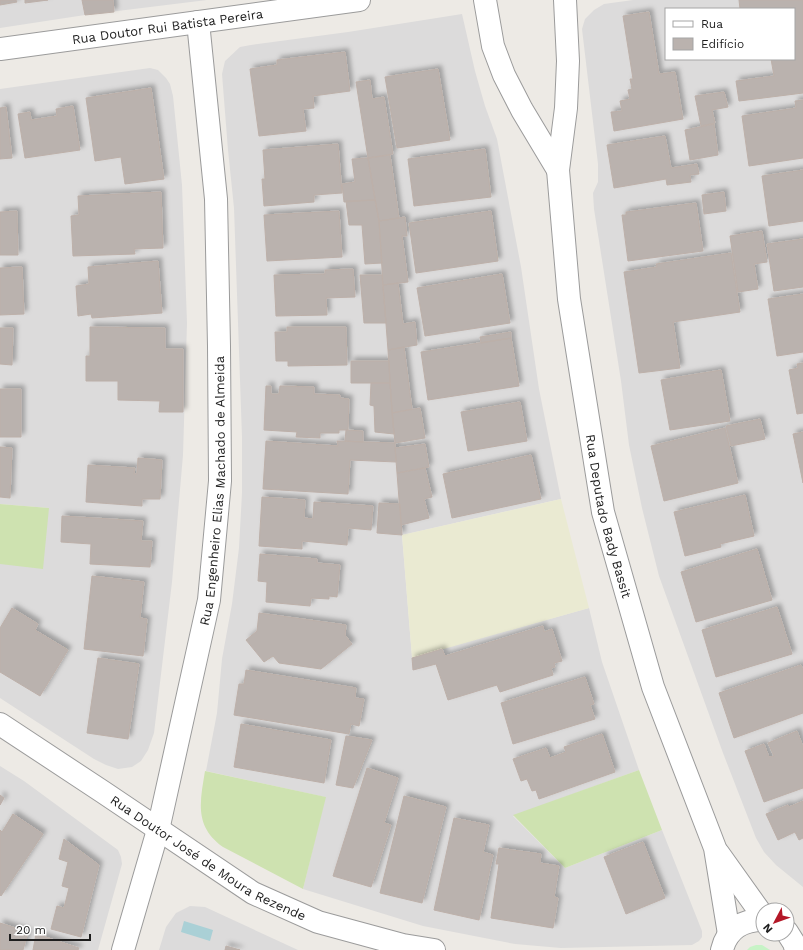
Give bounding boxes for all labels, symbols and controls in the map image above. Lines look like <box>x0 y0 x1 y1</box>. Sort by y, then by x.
street label: Rua Doutor Rui Batista Pereira <box>71 6 265 47</box>
legend <box>665 8 795 60</box>
text: Rua <box>701 17 723 31</box>
text: Edifício <box>701 37 744 51</box>
street label: Rua Engenheiro Elias Machado de Almeida <box>196 355 228 627</box>
street label: Rua Deputado Bady Bassit <box>583 433 635 600</box>
street label: Rua Doutor José de Moura Rezende <box>108 792 308 923</box>
north arrow <box>755 902 795 942</box>
scale bar <box>10 916 90 942</box>
text: N <box>760 921 775 936</box>
text: 20 m <box>16 923 46 937</box>

